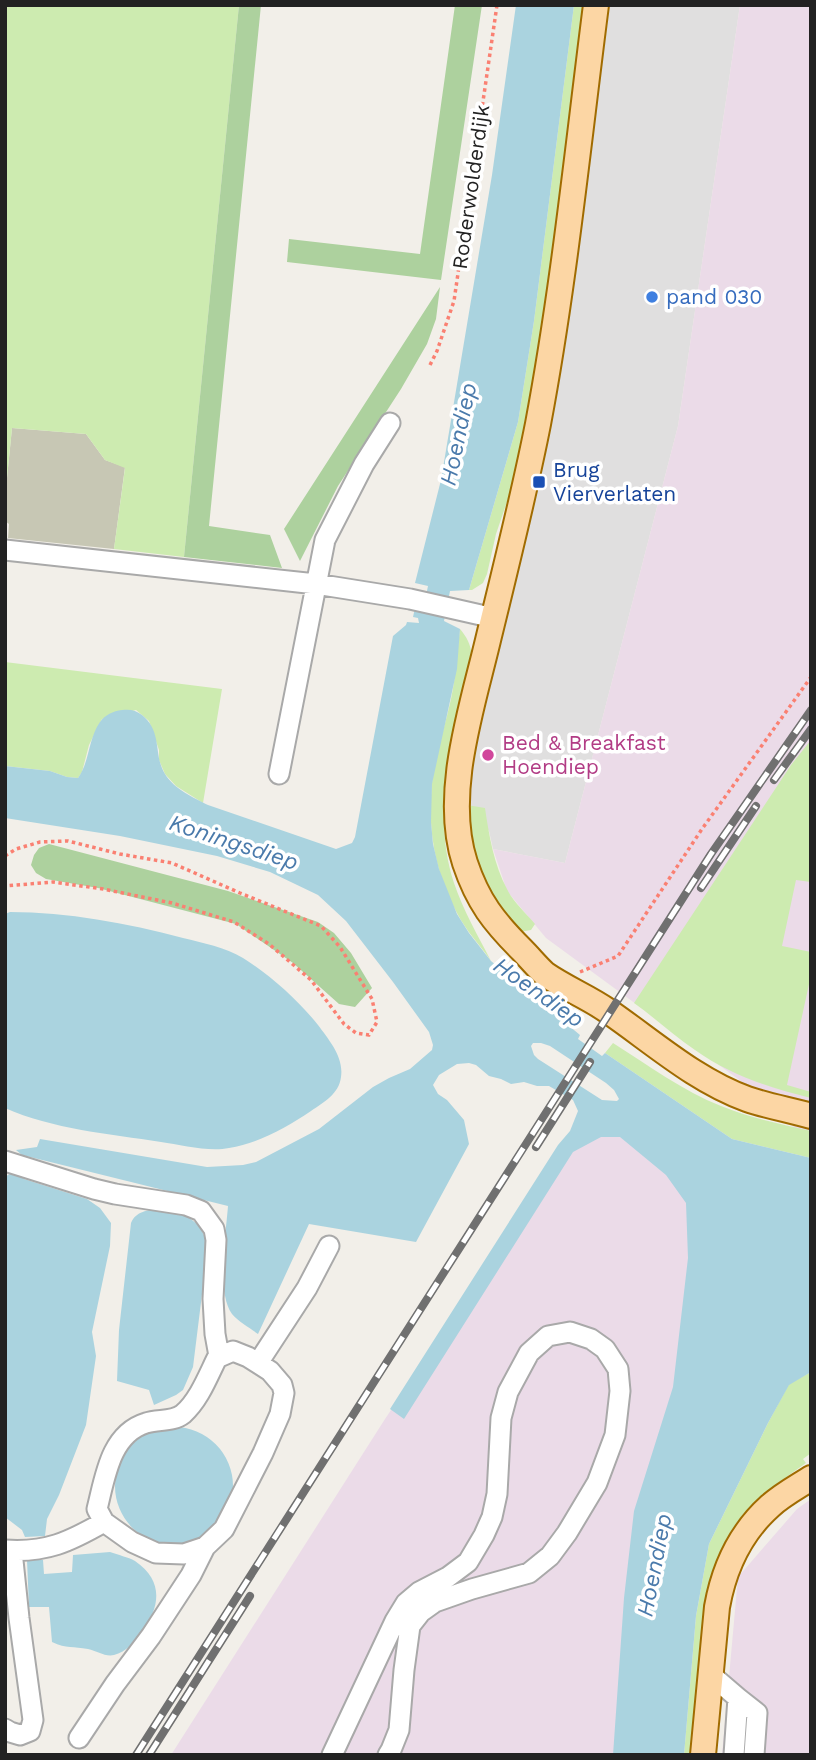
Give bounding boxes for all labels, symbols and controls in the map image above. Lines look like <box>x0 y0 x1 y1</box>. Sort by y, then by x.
street label: Roderwolderdijk <box>447 103 494 271</box>
place label: pand 030 <box>666 284 762 309</box>
marker: pand 030 <box>644 289 660 305</box>
water label: Hoendiep <box>434 380 483 488</box>
place label: Brug Vierverlaten <box>553 457 676 506</box>
marker: Brug Vierverlaten <box>531 474 547 490</box>
place label: Bed & Breakfast Hoendiep <box>502 730 666 779</box>
marker: Bed & Breakfast Hoendiep <box>480 747 496 763</box>
water label: Koningsdiep <box>166 809 302 876</box>
water label: Hoendiep <box>488 951 589 1033</box>
water label: Hoendiep <box>631 1511 678 1619</box>

